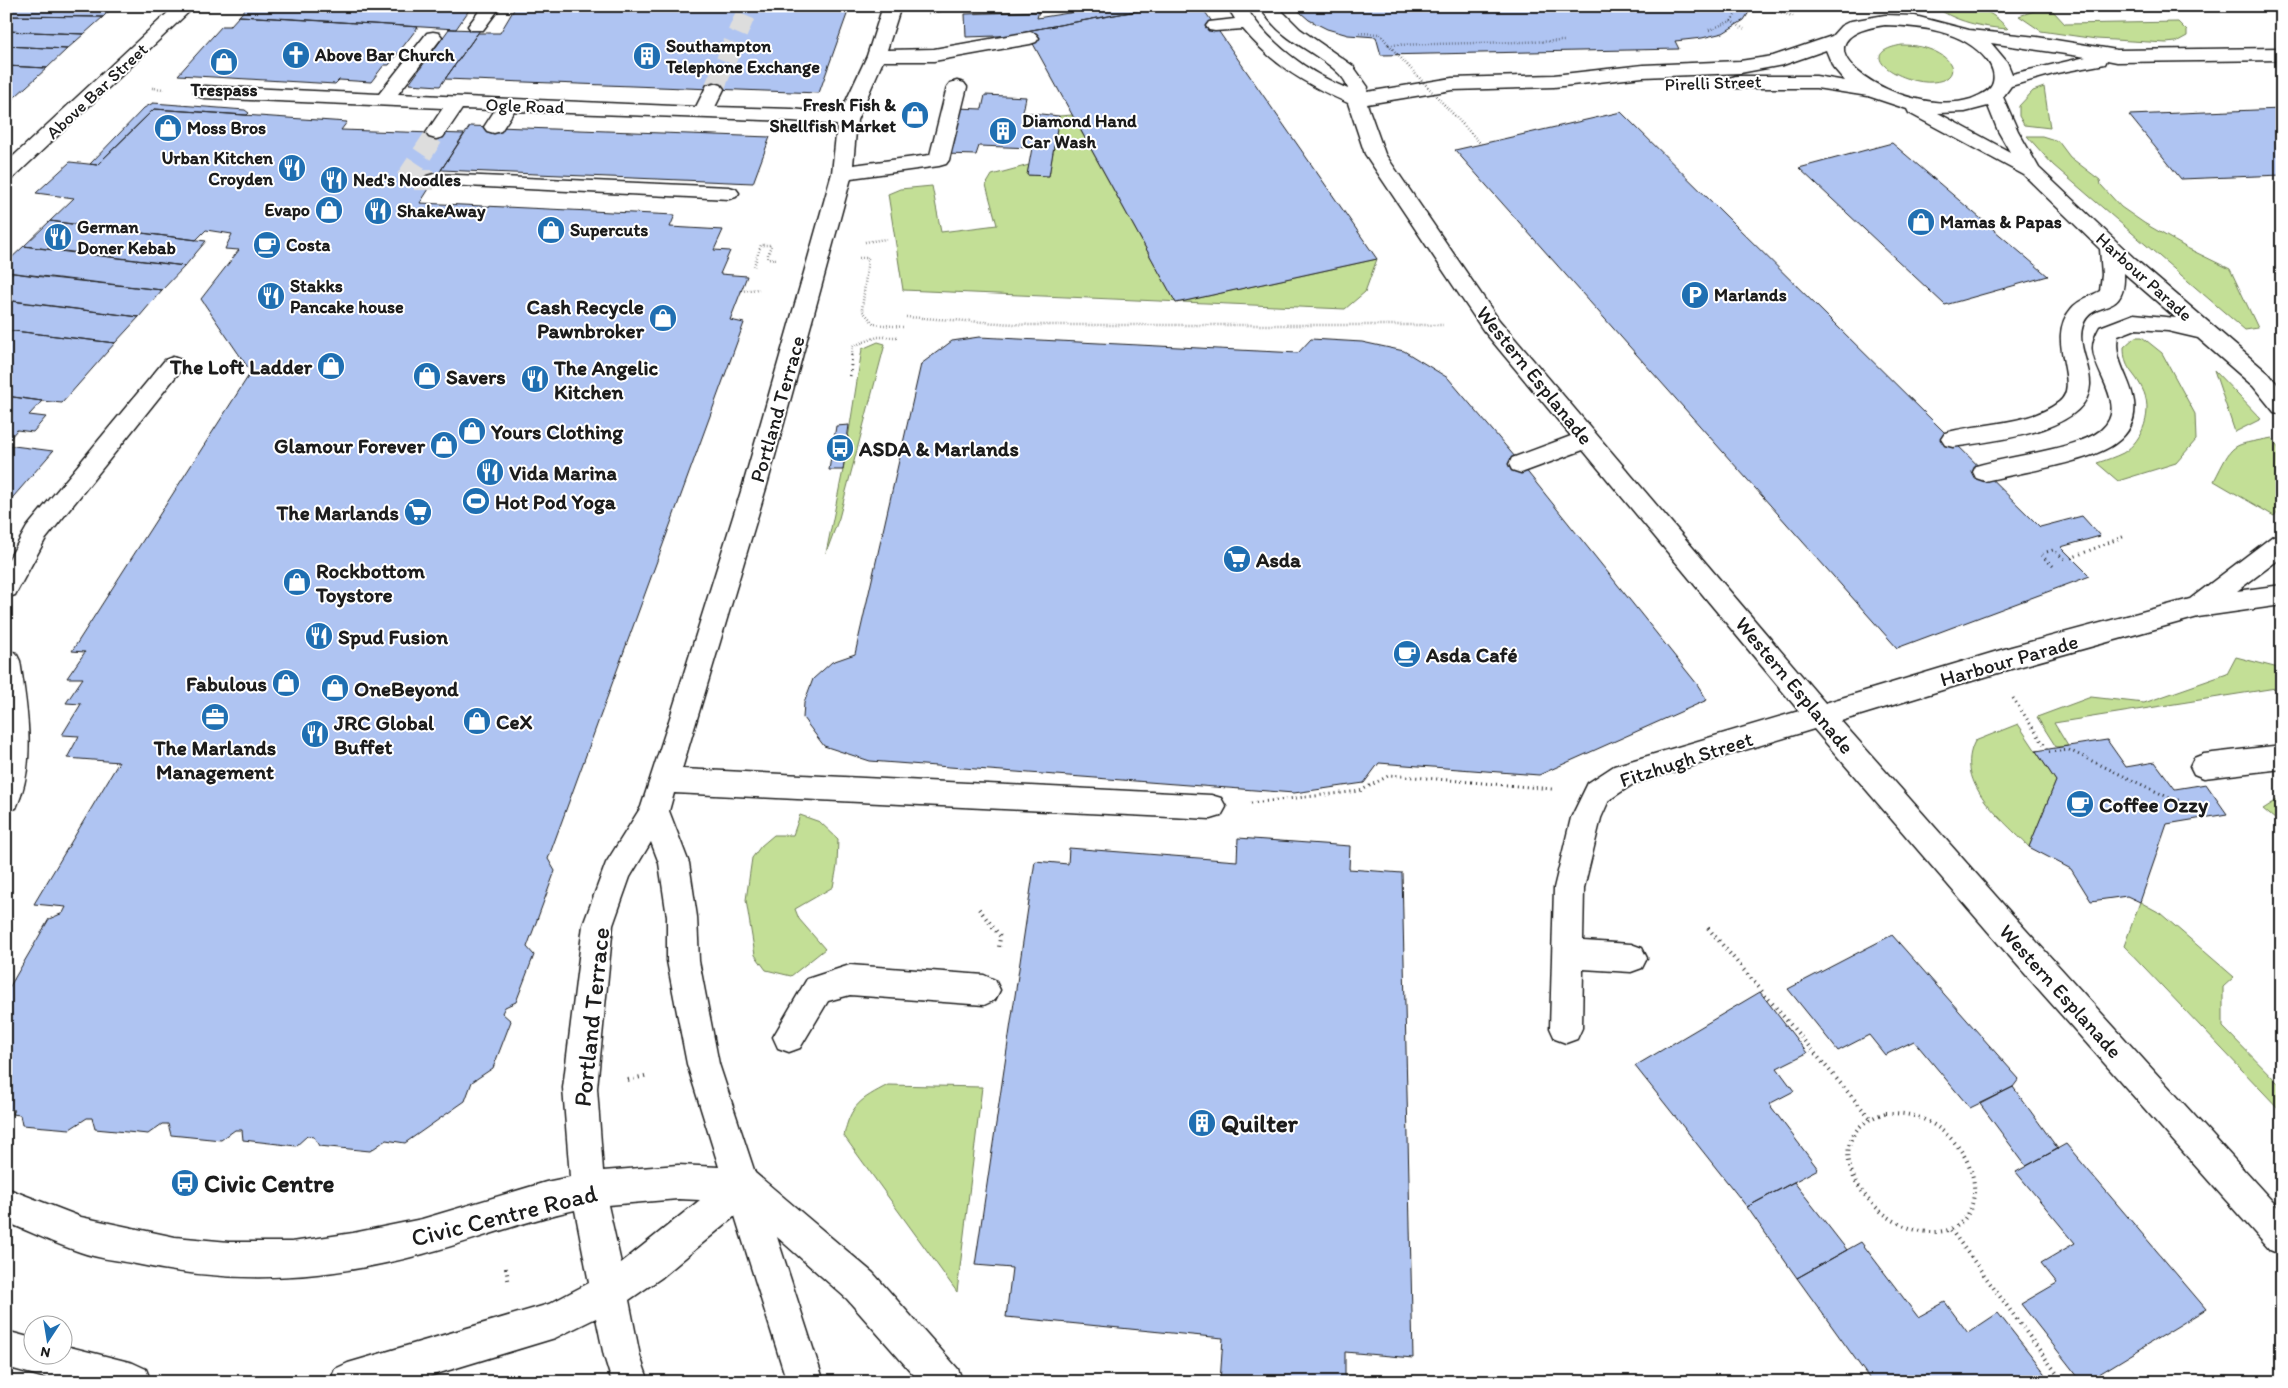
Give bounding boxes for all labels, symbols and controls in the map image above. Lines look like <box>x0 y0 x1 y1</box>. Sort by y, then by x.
place label: Southampton Telephone Exchange <box>665 35 820 78</box>
street label: Above Bar Street <box>42 38 152 144</box>
church icon: Above Bar Church <box>281 40 311 70</box>
building icon: Southampton Telephone Exchange <box>632 41 662 71</box>
place label: Above Bar Church <box>314 44 455 66</box>
shop icon: Trespass <box>209 47 239 77</box>
street label: Pirelli Street <box>1664 70 1762 96</box>
place label: Trespass <box>190 79 257 101</box>
street label: Ogle Road <box>485 94 565 118</box>
place label: Fresh Fish & Shellfish Market <box>769 94 896 137</box>
shop icon: Fresh Fish & Shellfish Market <box>900 100 930 130</box>
place label: Diamond Hand Car Wash <box>1022 110 1137 153</box>
shop icon: Moss Bros <box>153 113 183 143</box>
building icon: Diamond Hand Car Wash <box>988 116 1018 146</box>
place label: Moss Bros <box>187 117 266 139</box>
place label: Urban Kitchen Croyden <box>161 147 274 190</box>
restaurant icon: Urban Kitchen Croyden <box>277 153 307 183</box>
restaurant icon: Ned's Noodles <box>319 165 349 195</box>
place label: Ned's Noodles <box>353 169 461 191</box>
shop icon: Evapo <box>314 195 344 225</box>
restaurant icon: ShakeAway <box>363 196 393 226</box>
place label: Evapo <box>265 199 310 221</box>
place label: ShakeAway <box>397 200 486 222</box>
shop icon: Mamas & Papas <box>1906 207 1936 237</box>
place label: Mamas & Papas <box>1940 211 2062 233</box>
shop icon: Supercuts <box>536 215 566 245</box>
place label: German Doner Kebab <box>77 216 176 259</box>
place label: Supercuts <box>570 219 648 241</box>
restaurant icon: German Doner Kebab <box>43 222 73 252</box>
street label: Harbour Parade <box>2091 228 2197 326</box>
cafe icon: Costa <box>252 230 282 260</box>
place label: Costa <box>286 234 331 256</box>
place label: Stakks Pancake house <box>290 275 404 318</box>
parking icon: Marlands <box>1680 280 1710 310</box>
restaurant icon: Stakks Pancake house <box>256 281 286 311</box>
place label: Marlands <box>1714 284 1787 306</box>
place label: Cash Recycle Pawnbroker <box>526 294 645 343</box>
street label: Western Esplanade <box>1471 301 1599 449</box>
shop icon: Cash Recycle Pawnbroker <box>648 303 678 333</box>
street label: Portland Terrace <box>744 333 810 485</box>
shop icon: The Loft Ladder <box>316 351 346 381</box>
place label: The Loft Ladder <box>169 354 313 379</box>
place label: The Angelic Kitchen <box>553 355 658 404</box>
shop icon: Savers <box>412 361 442 391</box>
place label: Savers <box>446 364 506 389</box>
restaurant icon: The Angelic Kitchen <box>520 364 550 394</box>
shop icon: Yours Clothing <box>457 416 487 446</box>
place label: Yours Clothing <box>490 419 624 445</box>
shop icon: Glamour Forever <box>429 430 459 460</box>
place label: Glamour Forever <box>274 433 426 458</box>
bus stop icon: ASDA & Marlands <box>825 433 855 463</box>
place label: ASDA & Marlands <box>858 436 1019 461</box>
restaurant icon: Vida Marina <box>475 457 505 487</box>
place label: Vida Marina <box>509 460 617 485</box>
sports icon: Hot Pod Yoga <box>461 486 491 516</box>
place label: Hot Pod Yoga <box>495 489 617 515</box>
supermarket icon: The Marlands <box>403 497 433 527</box>
place label: The Marlands <box>276 500 399 525</box>
supermarket icon: Asda <box>1222 544 1252 574</box>
place label: Asda <box>1255 547 1302 572</box>
place label: Rockbottom Toystore <box>315 558 425 608</box>
shop icon: Rockbottom Toystore <box>282 567 312 597</box>
street label: Western Esplanade <box>1730 611 1860 759</box>
restaurant icon: Spud Fusion <box>304 621 334 651</box>
place label: Spud Fusion <box>338 624 448 650</box>
street label: Harbour Parade <box>1937 628 2081 692</box>
cafe icon: Asda Café <box>1392 639 1422 669</box>
place label: Asda Café <box>1425 642 1518 667</box>
shop icon: Fabulous <box>271 668 301 698</box>
place label: Fabulous <box>186 671 267 696</box>
shop icon: OneBeyond <box>320 673 350 703</box>
place label: OneBeyond <box>354 676 459 702</box>
office icon: The Marlands Management <box>200 702 230 732</box>
shop icon: CeX <box>462 706 492 736</box>
place label: CeX <box>496 709 533 734</box>
place label: JRC Global Buffet <box>333 710 435 759</box>
restaurant icon: JRC Global Buffet <box>300 719 330 749</box>
street label: Fitzhugh Street <box>1616 726 1756 792</box>
place label: The Marlands Management <box>153 735 276 785</box>
cafe icon: Coffee Ozzy <box>2065 789 2095 819</box>
place label: Coffee Ozzy <box>2099 792 2209 818</box>
street label: Western Esplanade <box>1994 919 2128 1063</box>
street label: Portland Terrace <box>567 926 615 1108</box>
building icon: Quilter <box>1187 1108 1217 1138</box>
place label: Quilter <box>1221 1108 1299 1138</box>
bus stop icon: Civic Centre <box>170 1168 200 1198</box>
place label: Civic Centre <box>204 1168 335 1198</box>
street label: Civic Centre Road <box>408 1177 600 1253</box>
north arrow <box>22 1316 72 1366</box>
text: N <box>39 1343 52 1362</box>

